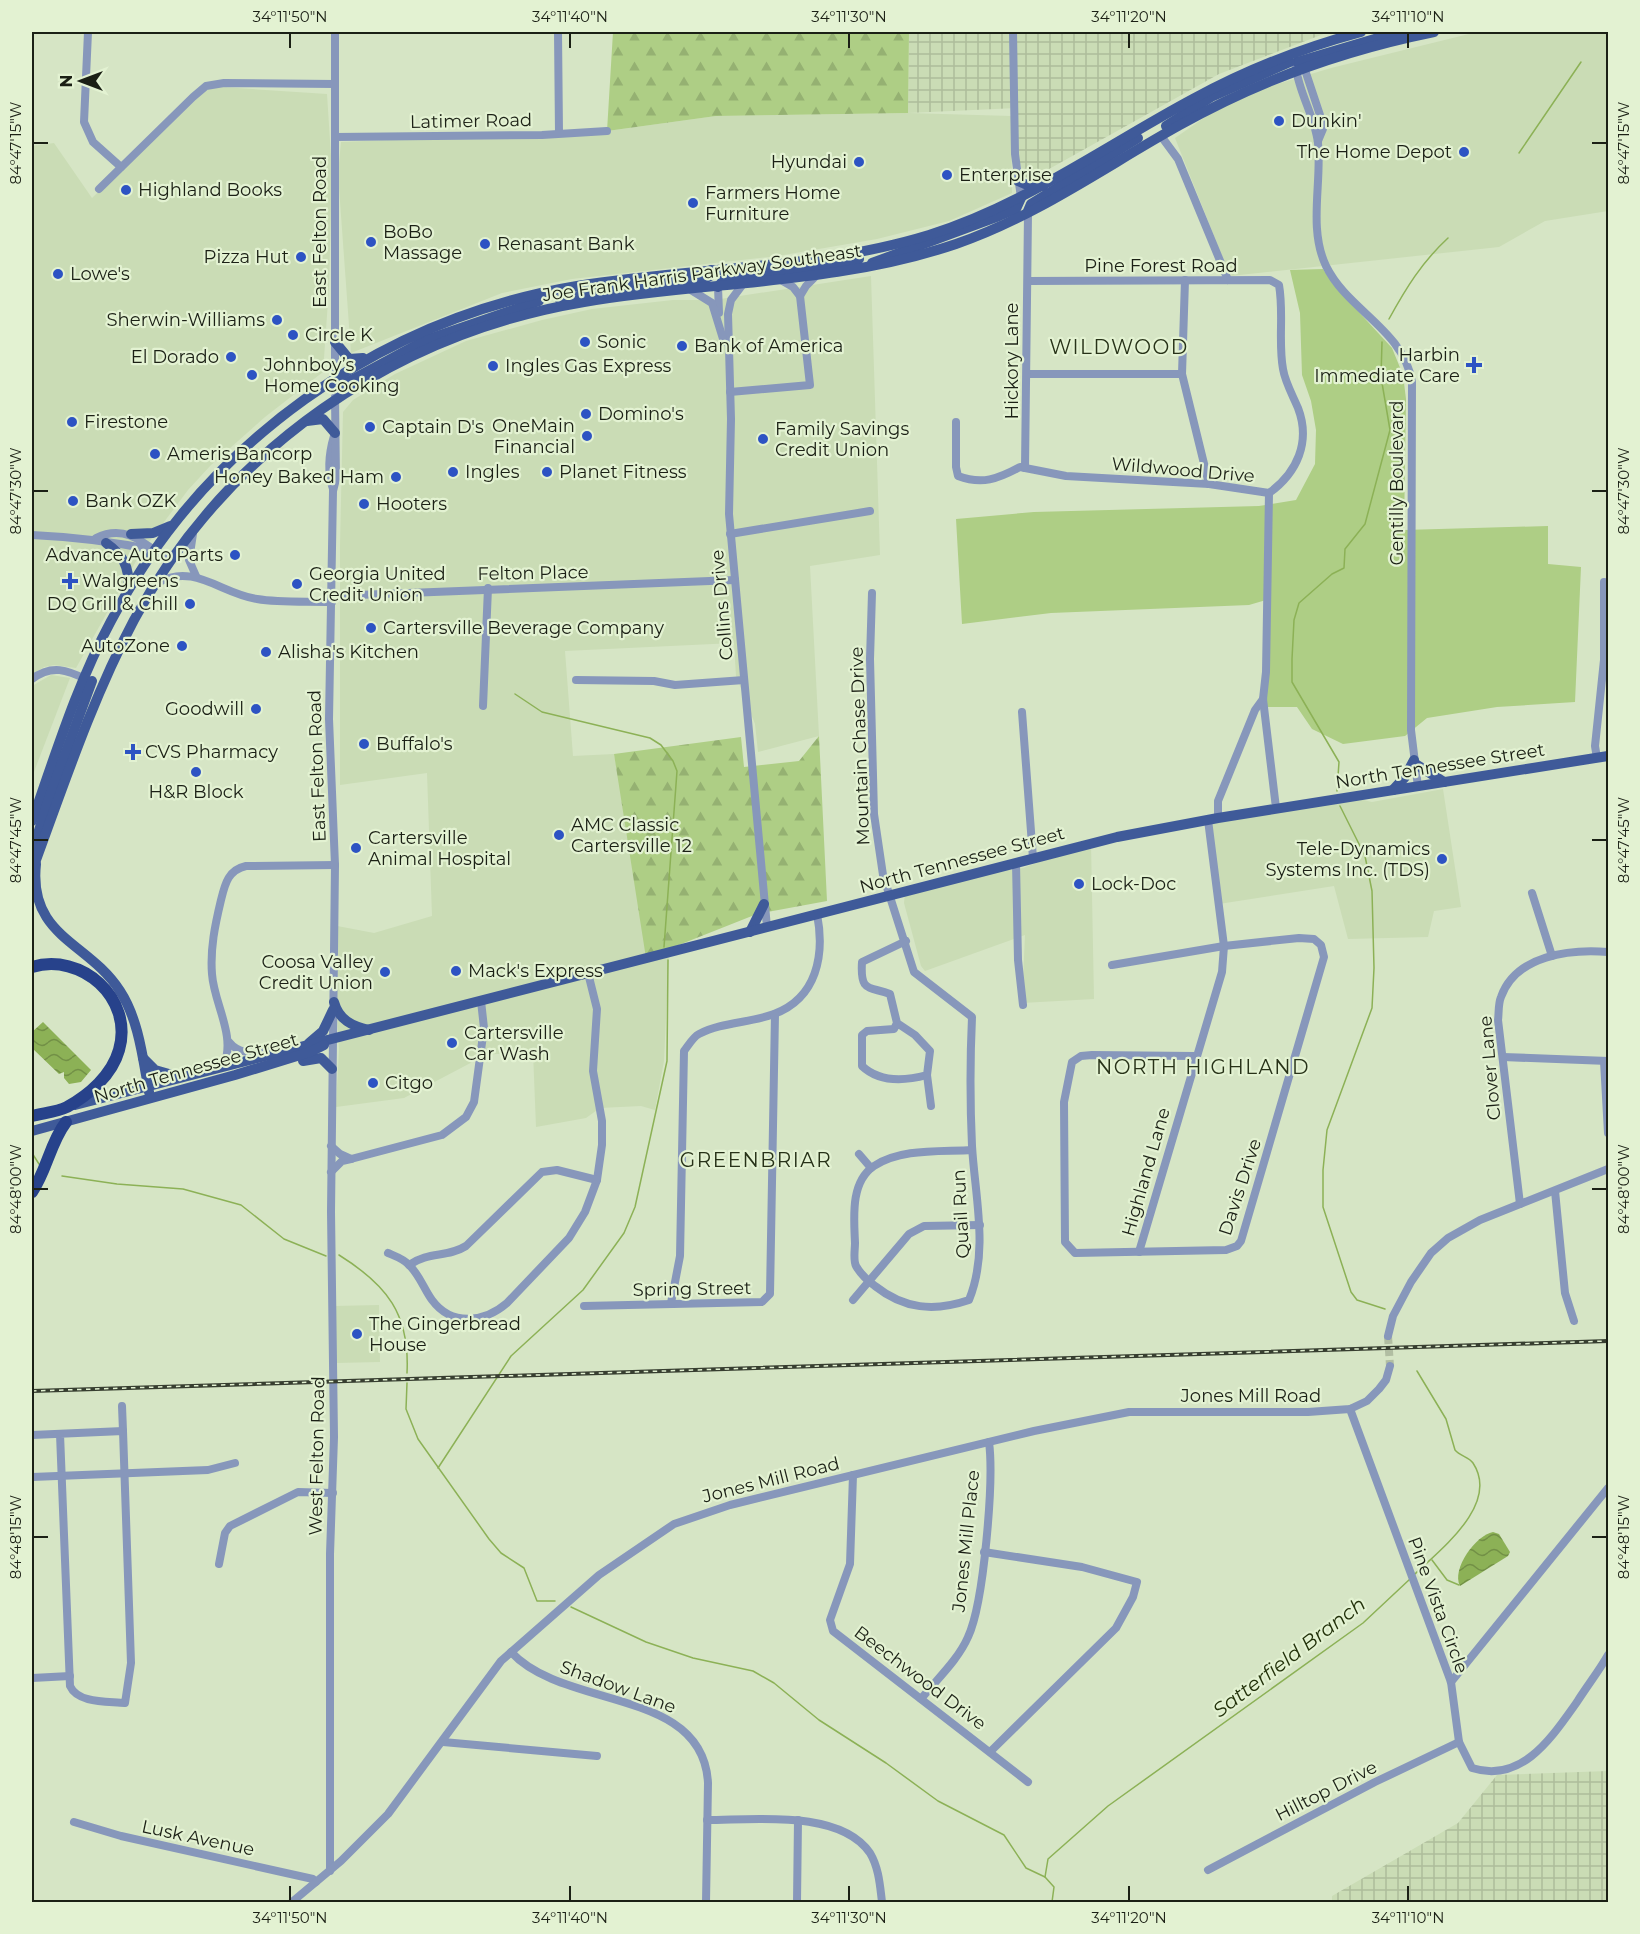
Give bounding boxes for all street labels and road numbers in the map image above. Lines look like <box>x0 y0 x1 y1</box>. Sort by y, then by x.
street label: Latimer Road <box>410 109 532 133</box>
street label: East Felton Road <box>309 156 331 308</box>
street label: Joe Frank Harris Parkway Southeast <box>540 240 863 306</box>
street label: Pine Forest Road <box>1084 255 1238 277</box>
street label: Hickory Lane <box>1001 302 1023 419</box>
street label: Gentilly Boulevard <box>1386 401 1408 565</box>
street label: Wildwood Drive <box>1110 453 1256 487</box>
street label: Collins Drive <box>706 549 738 661</box>
street label: Felton Place <box>477 561 589 585</box>
street label: Mountain Chase Drive <box>846 646 874 846</box>
street label: East Felton Road <box>303 690 331 842</box>
street label: North Tennessee Street <box>1334 739 1546 793</box>
street label: North Tennessee Street <box>857 822 1067 898</box>
street label: Clover Lane <box>1474 1015 1506 1121</box>
street label: North Tennessee Street <box>91 1028 301 1108</box>
street label: Highland Lane <box>1117 1105 1175 1239</box>
street label: Davis Drive <box>1214 1136 1266 1238</box>
street label: Quail Run <box>948 1169 974 1259</box>
street label: Spring Street <box>632 1277 752 1301</box>
street label: West Felton Road <box>305 1376 329 1536</box>
street label: Jones Mill Road <box>1180 1385 1321 1407</box>
street label: Jones Mill Road <box>699 1452 842 1508</box>
street label: Jones Mill Place <box>948 1469 984 1614</box>
street label: Pine Vista Circle <box>1403 1534 1473 1677</box>
street label: Beechwood Drive <box>850 1621 990 1735</box>
street label: Shadow Lane <box>557 1656 679 1718</box>
street label: Hilltop Drive <box>1271 1756 1381 1826</box>
street label: Lusk Avenue <box>140 1815 257 1861</box>

